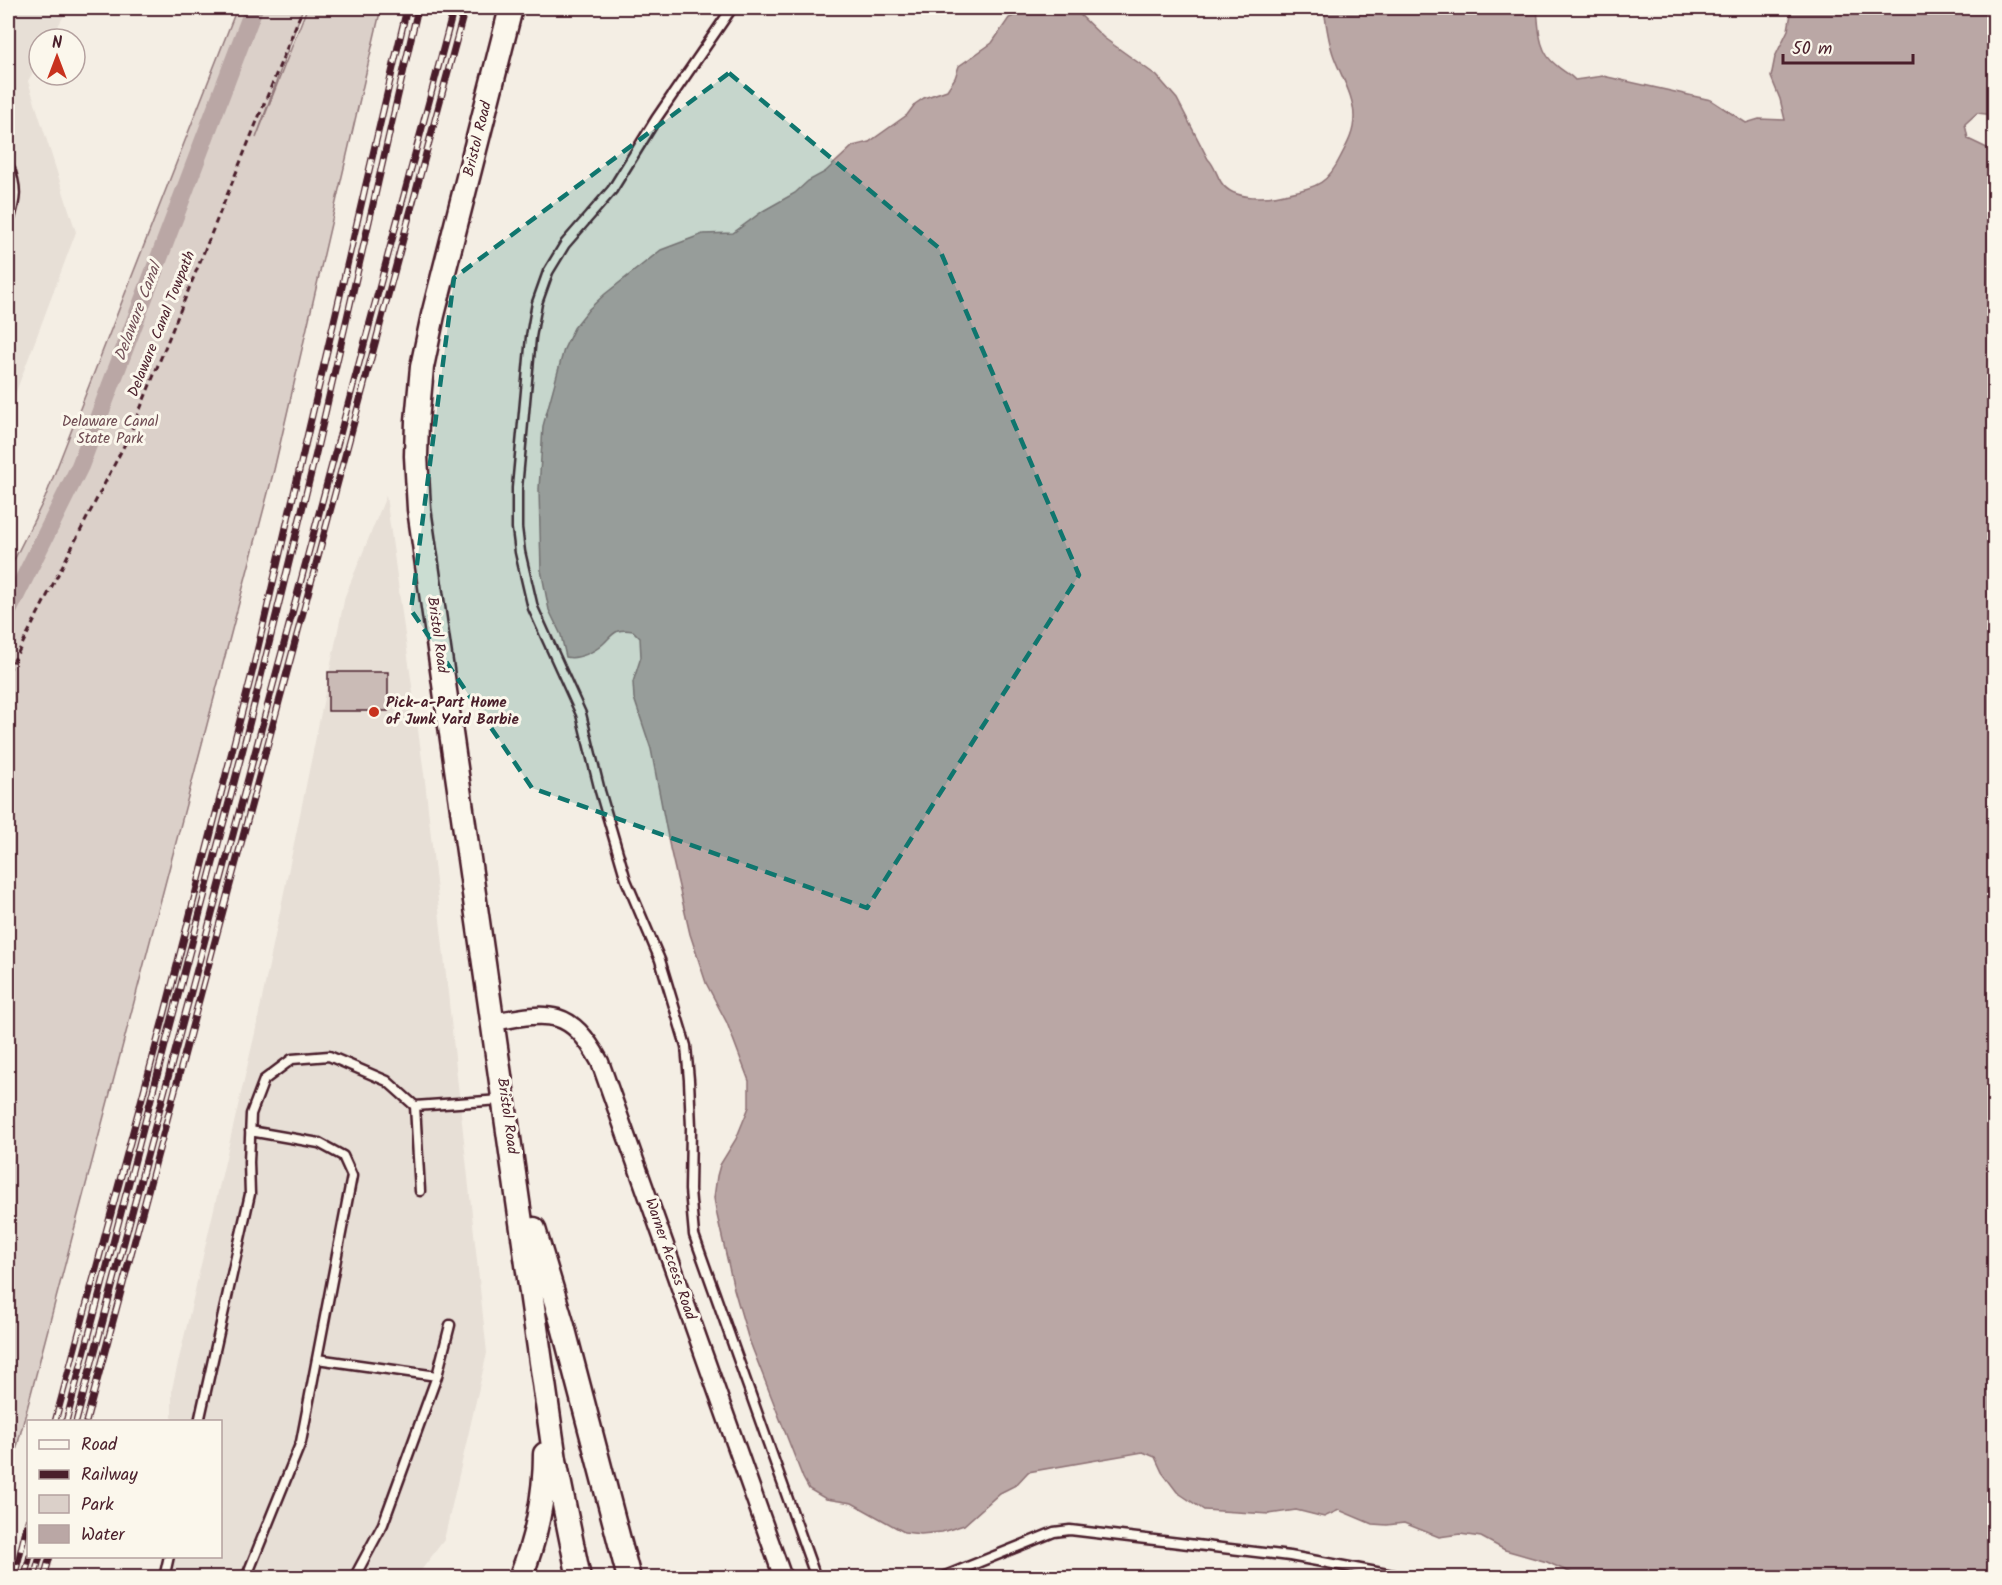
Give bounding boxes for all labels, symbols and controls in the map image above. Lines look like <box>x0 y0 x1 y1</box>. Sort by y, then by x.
north arrow <box>27 27 87 87</box>
scale bar <box>1783 27 1914 65</box>
text: N <box>52 31 62 56</box>
text: 50 m <box>1792 35 1832 64</box>
street label: Bristol Road <box>457 98 499 179</box>
street label: Delaware Canal Towpath <box>122 247 202 401</box>
water label: Delaware Canal <box>108 256 169 365</box>
park label: Delaware Canal State Park <box>62 410 159 451</box>
street label: Bristol Road <box>420 595 454 675</box>
place label: Pick-a-Part Home of Junk Yard Barbie <box>386 691 519 732</box>
marker: Pick-a-Part Home of Junk Yard Barbie <box>367 705 381 719</box>
street label: Bristol Road <box>490 1076 524 1156</box>
street label: Warner Access Road <box>638 1195 702 1324</box>
legend <box>27 1420 222 1558</box>
text: Road <box>81 1431 118 1460</box>
text: Railway <box>81 1461 138 1490</box>
text: Park <box>81 1491 114 1520</box>
text: Water <box>81 1521 126 1550</box>

